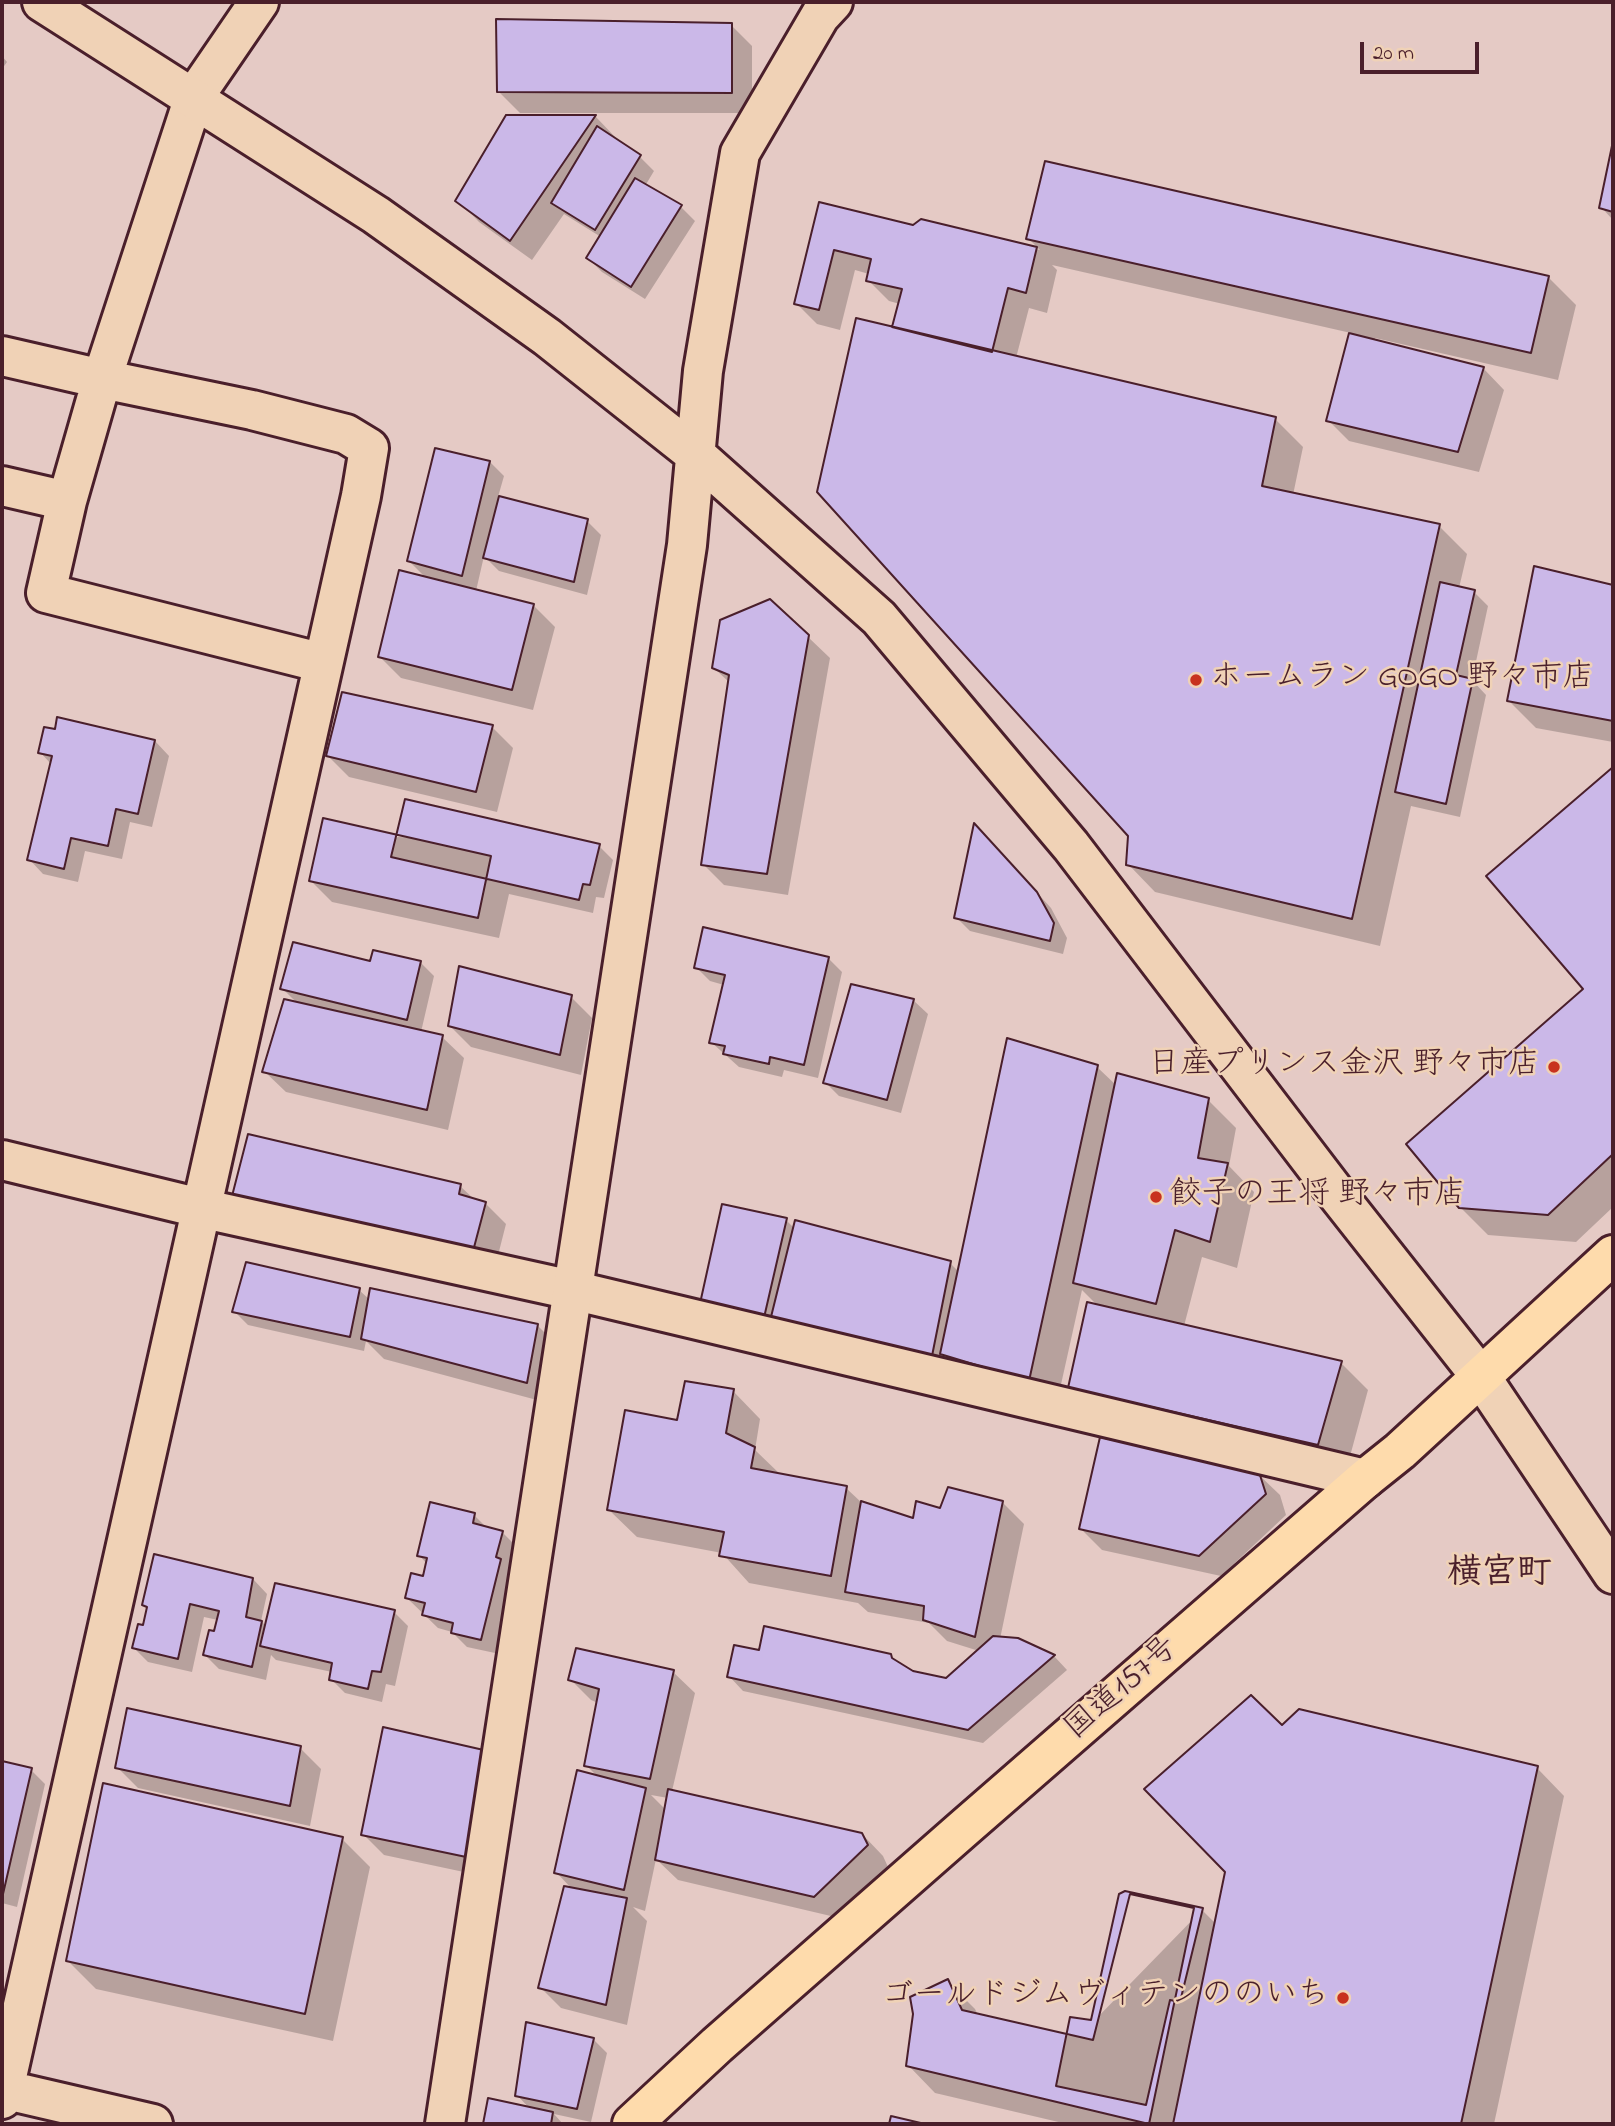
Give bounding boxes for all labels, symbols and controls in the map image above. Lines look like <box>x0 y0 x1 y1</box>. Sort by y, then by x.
scale bar <box>1363 28 1482 72</box>
text: 20 m <box>1373 39 1414 69</box>
place label: ホームラン GOGO 野々市店 <box>1210 661 1594 699</box>
marker: ホームラン GOGO 野々市店 <box>1188 672 1204 688</box>
place label: 日産プリンス金沢 野々市店 <box>1148 1048 1540 1086</box>
marker: 日産プリンス金沢 野々市店 <box>1546 1059 1562 1075</box>
place label: 餃子の王将 野々市店 <box>1170 1178 1466 1216</box>
marker: 餃子の王将 野々市店 <box>1148 1189 1164 1205</box>
district label: 横宮町 <box>1447 1555 1551 1597</box>
street label: 国道157号 <box>1058 1630 1188 1750</box>
place label: ゴールドジムヴィテンののいち <box>881 1979 1329 2017</box>
marker: ゴールドジムヴィテンののいち <box>1335 1990 1351 2006</box>

